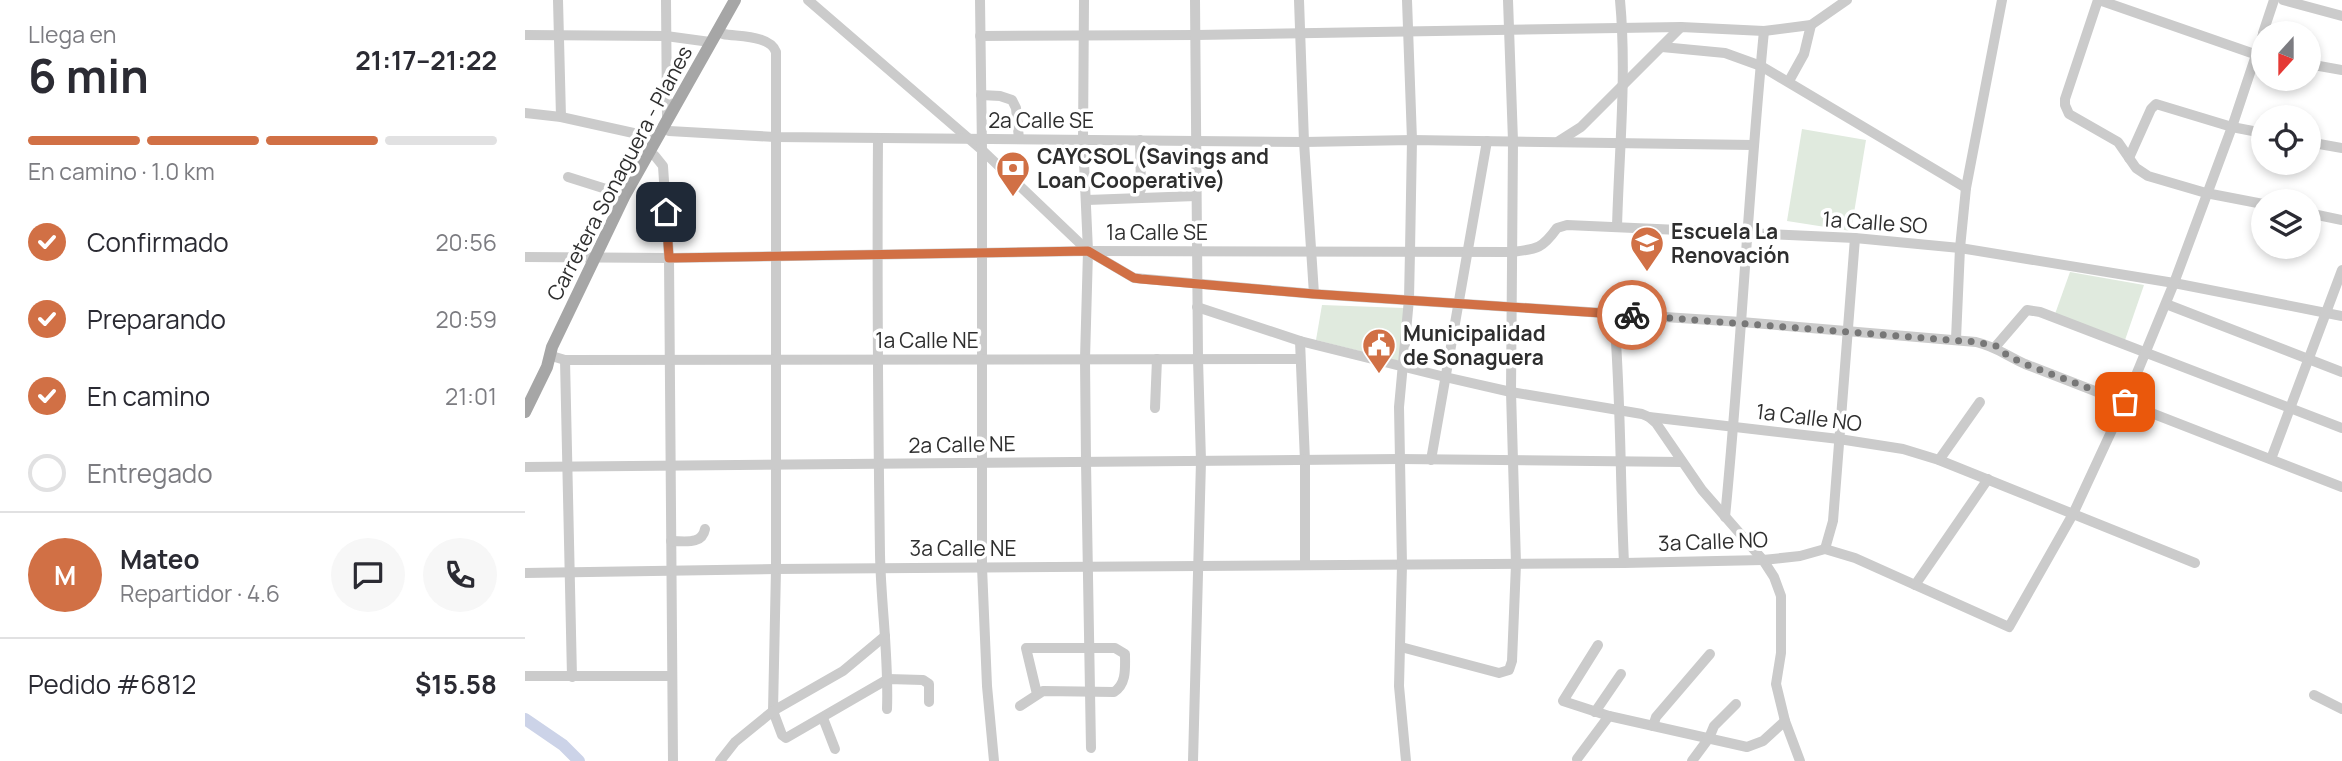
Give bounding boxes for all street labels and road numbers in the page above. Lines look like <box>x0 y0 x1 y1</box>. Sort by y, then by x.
street label: Carretera Sonaguera - Planes <box>540 41 698 305</box>
street label: 2a Calle SE <box>988 106 1094 134</box>
street label: 1a Calle SO <box>1822 204 1928 240</box>
street label: 1a Calle SE <box>1106 218 1208 246</box>
street label: 1a Calle NE <box>875 326 979 354</box>
street label: 1a Calle NO <box>1754 397 1864 437</box>
street label: 2a Calle NE <box>908 429 1016 459</box>
street label: 3a Calle NO <box>1658 525 1768 557</box>
street label: 3a Calle NE <box>910 534 1016 562</box>

